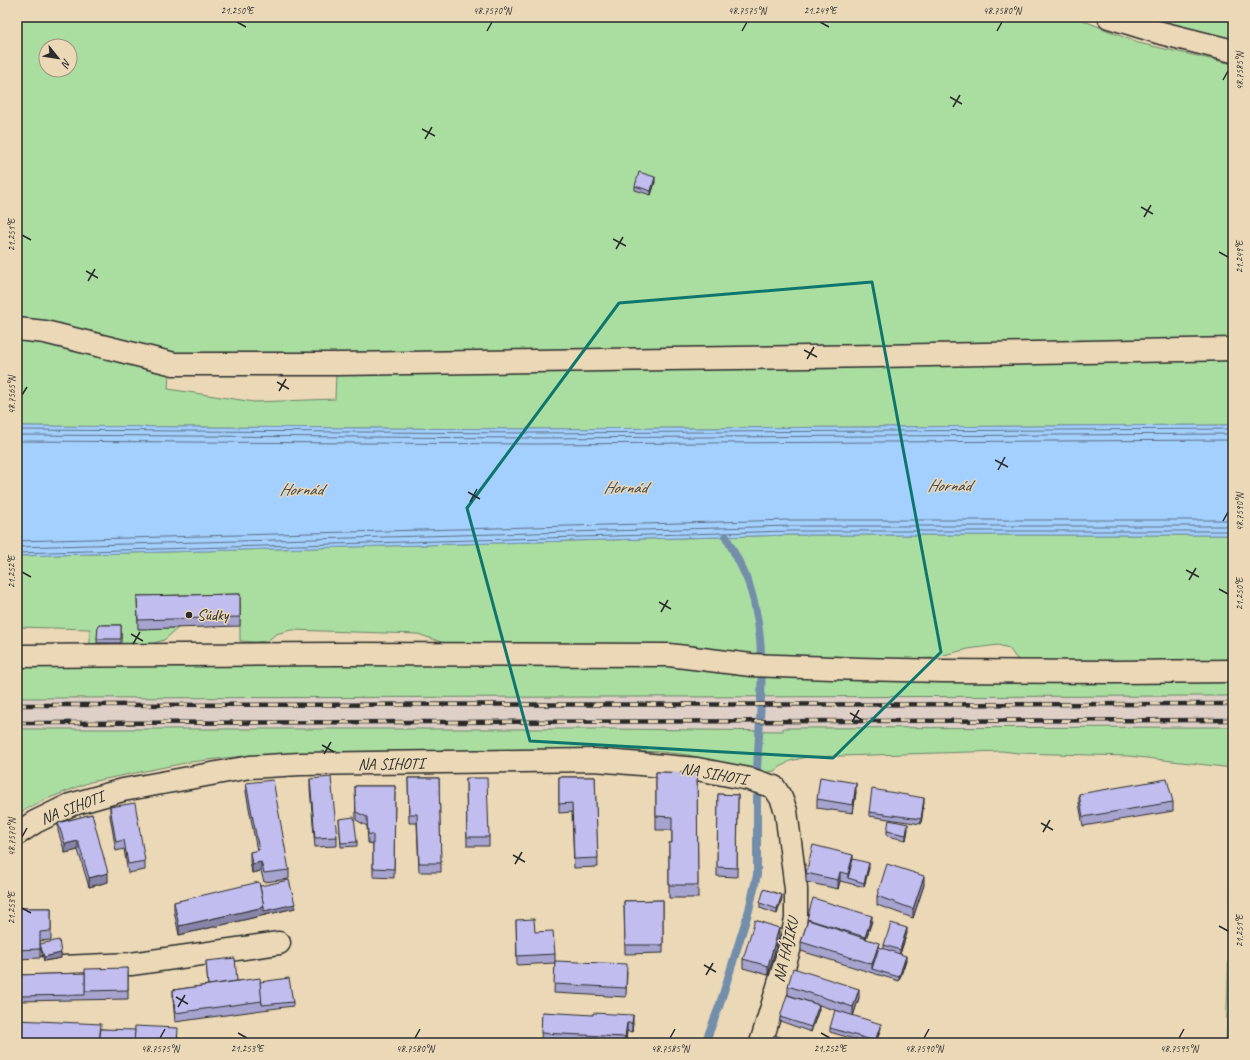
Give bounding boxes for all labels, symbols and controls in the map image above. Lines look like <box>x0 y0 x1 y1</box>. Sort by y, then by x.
text: 21.250°E <box>221 4 255 17</box>
text: 48.7570°N <box>473 4 513 17</box>
text: 48.7575°N <box>728 4 768 17</box>
text: 21.249°E <box>804 4 838 17</box>
text: 48.7580°N <box>983 4 1023 17</box>
north arrow <box>38 38 78 78</box>
text: 48.7585°N <box>1233 50 1246 90</box>
text: N <box>58 57 74 71</box>
text: 21.251°E <box>5 217 18 251</box>
text: 21.249°E <box>1233 239 1246 273</box>
text: 48.7565°N <box>5 374 18 414</box>
water label: Hornád <box>927 475 976 496</box>
water label: Hornád <box>603 477 652 498</box>
water label: Hornád <box>279 479 328 500</box>
text: 48.7590°N <box>1233 491 1246 531</box>
text: 21.252°E <box>5 554 18 588</box>
text: 21.250°E <box>1233 576 1246 610</box>
place label: Súdky <box>197 605 230 625</box>
marker: Súdky <box>184 610 194 620</box>
street label: NA SIHOTI <box>358 753 428 775</box>
street label: NA SIHOTI <box>680 758 752 790</box>
street label: NA SIHOTI <box>38 786 110 829</box>
text: 48.7570°N <box>5 816 18 856</box>
text: 21.253°E <box>5 890 18 924</box>
street label: NA HÁJIKU <box>769 913 804 984</box>
text: 21.251°E <box>1233 913 1246 947</box>
text: 48.7575°N <box>141 1042 181 1055</box>
text: 21.253°E <box>231 1042 265 1055</box>
text: 48.7580°N <box>396 1042 436 1055</box>
text: 48.7585°N <box>651 1042 691 1055</box>
text: 21.252°E <box>814 1042 848 1055</box>
text: 48.7590°N <box>905 1042 945 1055</box>
text: 48.7595°N <box>1160 1042 1200 1055</box>

